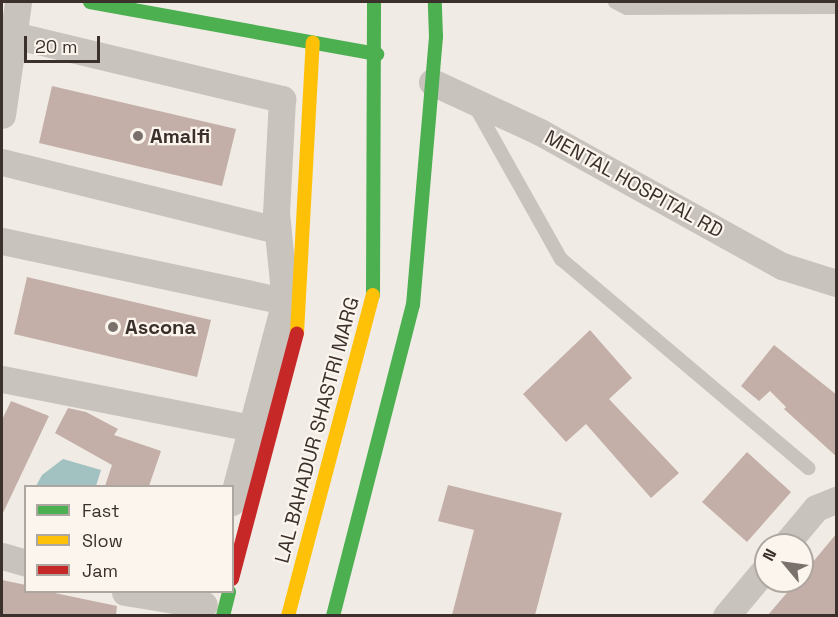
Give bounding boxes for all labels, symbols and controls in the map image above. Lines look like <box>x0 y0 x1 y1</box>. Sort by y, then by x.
scale bar <box>27 24 104 62</box>
text: 20 m <box>35 35 78 58</box>
place label: Amalfi <box>150 124 210 148</box>
street label: MENTAL HOSPITAL RD <box>540 125 728 243</box>
marker: Amalfi <box>131 129 145 143</box>
street label: LAL BAHADUR SHASTRI MARG <box>270 294 364 566</box>
place label: Ascona <box>125 315 196 339</box>
marker: Ascona <box>106 320 120 334</box>
legend <box>24 485 234 593</box>
text: Fast <box>82 499 119 522</box>
text: Slow <box>82 529 123 552</box>
north arrow <box>754 533 814 593</box>
text: N <box>758 545 781 565</box>
text: Jam <box>82 559 118 582</box>

